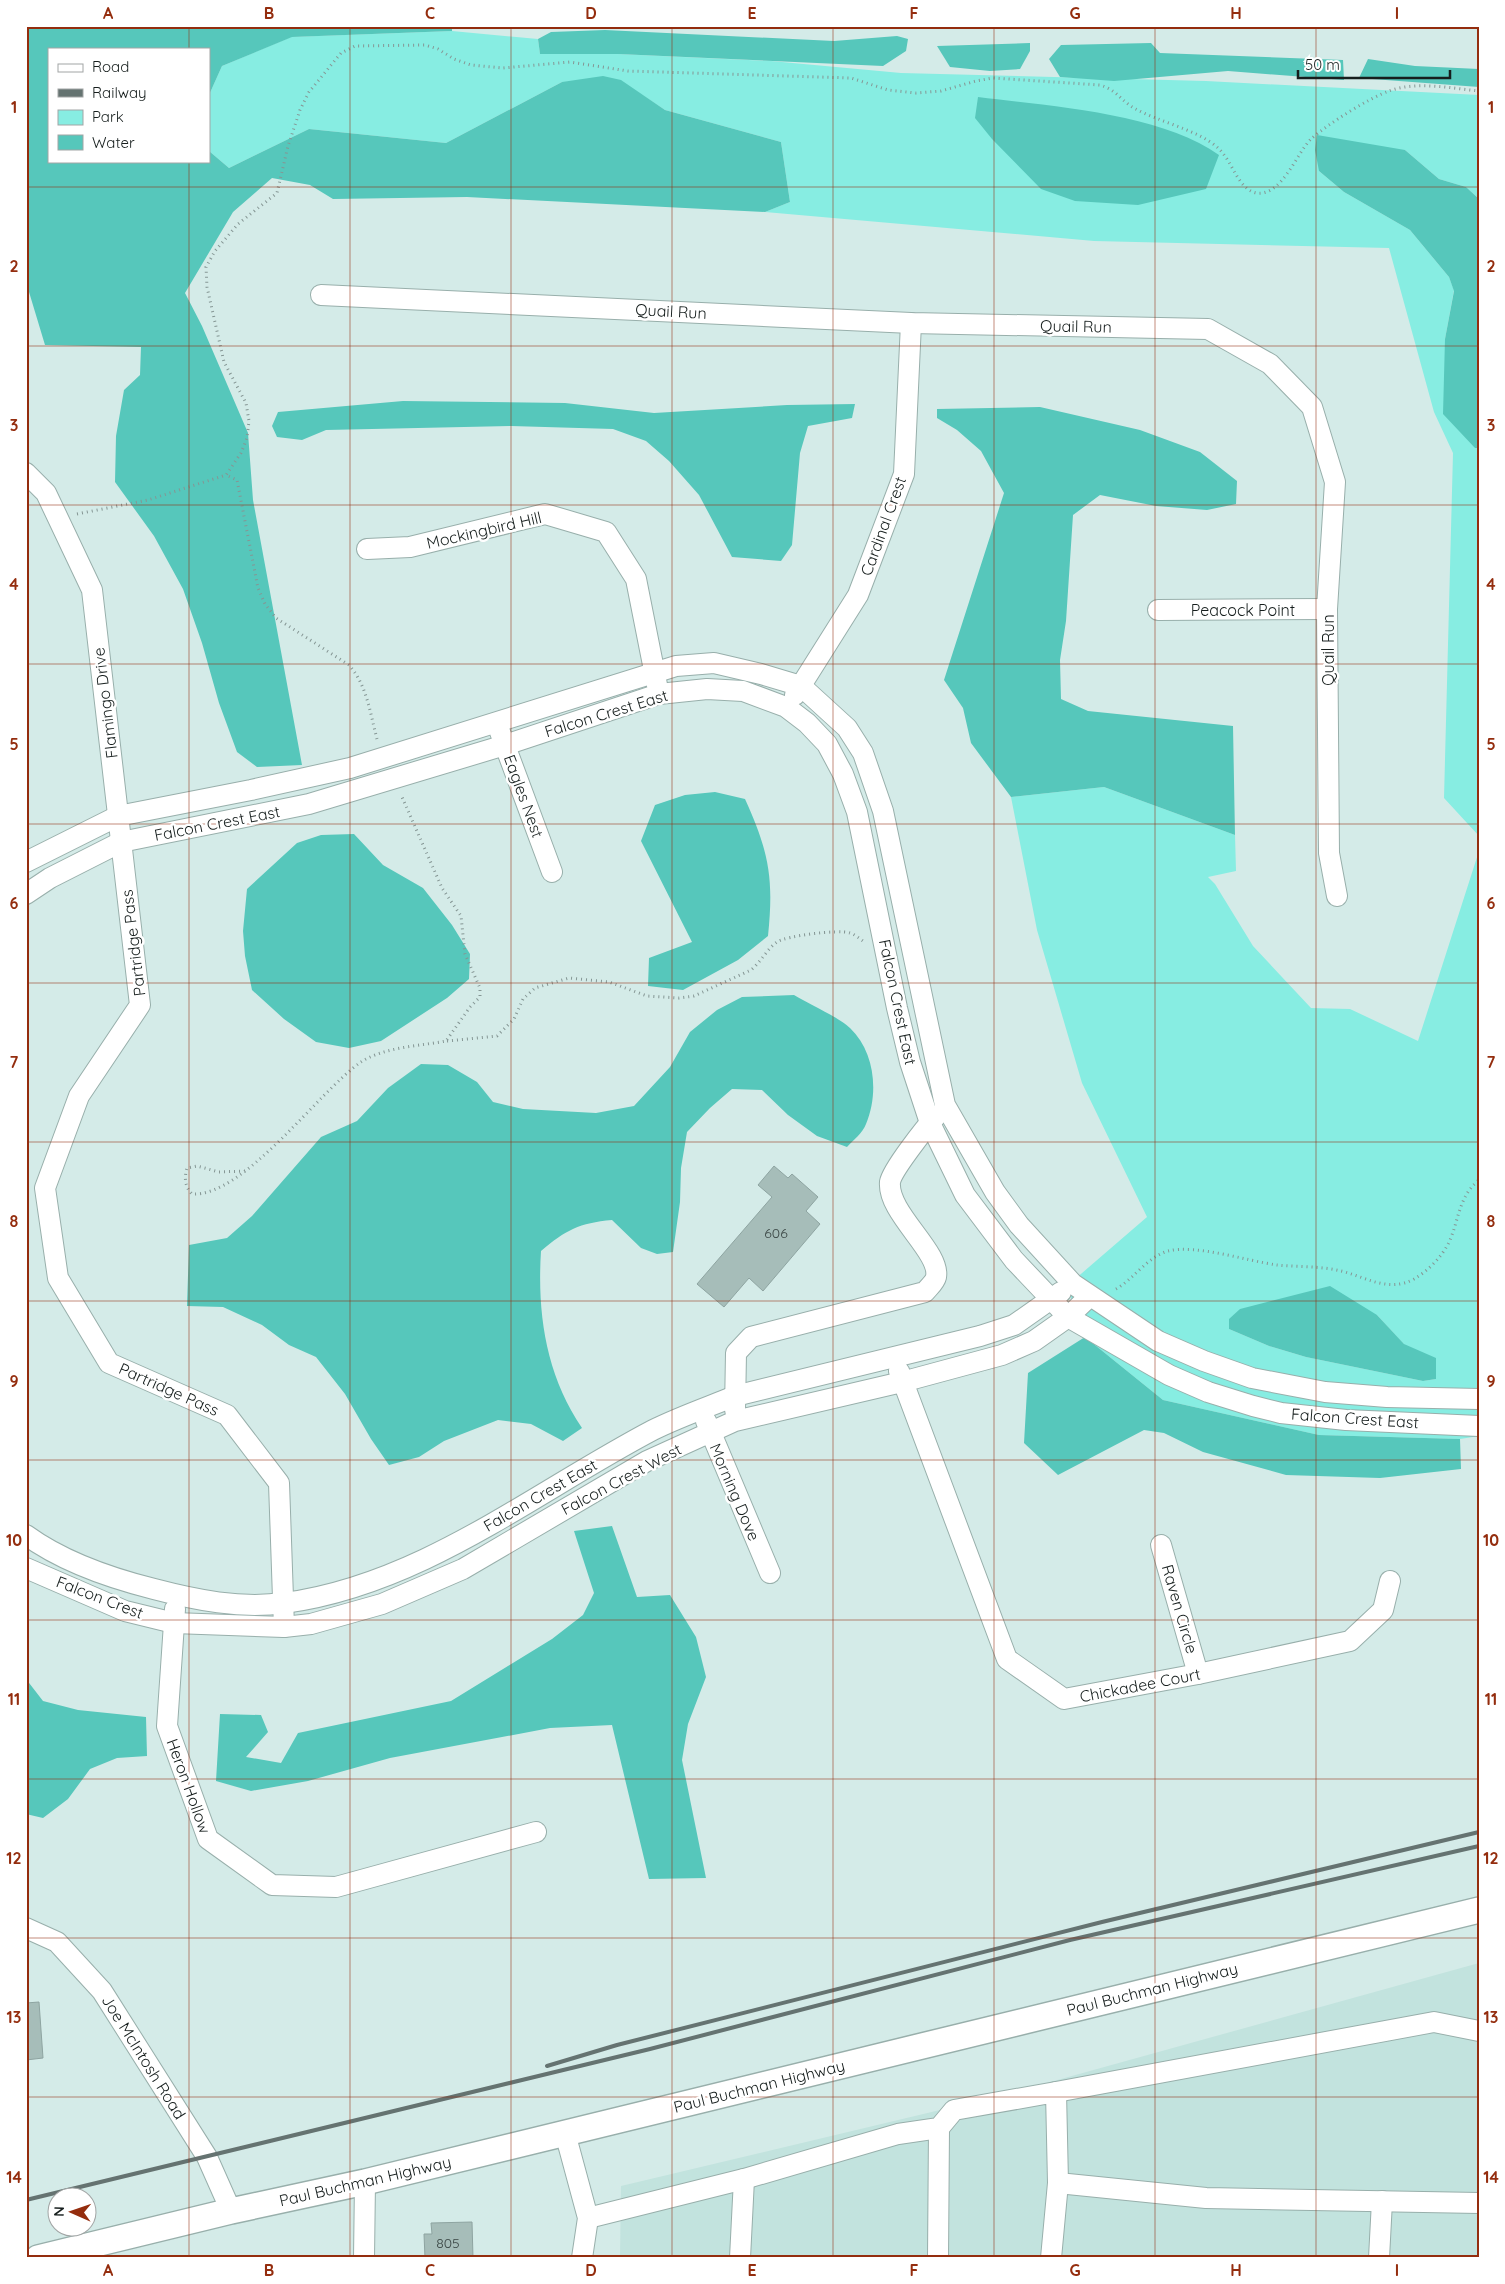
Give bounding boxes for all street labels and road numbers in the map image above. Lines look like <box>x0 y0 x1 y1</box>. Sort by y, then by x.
street label: Quail Run <box>635 299 707 323</box>
street label: Quail Run <box>1040 315 1112 337</box>
street label: Cardinal Crest <box>856 474 910 578</box>
street label: Mockingbird Hill <box>424 507 544 553</box>
street label: Peacock Point <box>1191 600 1295 620</box>
street label: Quail Run <box>1318 614 1338 686</box>
street label: Flamingo Drive <box>88 646 122 760</box>
street label: Falcon Crest East <box>542 685 670 741</box>
street label: Eagles Nest <box>500 752 548 840</box>
street label: Falcon Crest East <box>152 801 282 845</box>
street label: Partridge Pass <box>117 889 149 997</box>
street label: Falcon Crest East <box>875 937 921 1067</box>
street label: Partridge Pass <box>116 1358 222 1420</box>
street label: Falcon Crest East <box>1291 1404 1419 1432</box>
street label: Falcon Crest West <box>557 1439 685 1519</box>
street label: Morning Dove <box>705 1440 765 1544</box>
street label: Falcon Crest East <box>480 1454 600 1536</box>
street label: Raven Circle <box>1158 1562 1202 1656</box>
street label: Falcon Crest <box>54 1571 146 1623</box>
street label: Chickadee Court <box>1078 1664 1202 1706</box>
street label: Heron Hollow <box>163 1736 215 1836</box>
street label: Paul Buchman Highway <box>1064 1958 1240 2020</box>
street label: Joe McIntosh Road <box>98 1991 190 2123</box>
street label: Paul Buchman Highway <box>671 2055 847 2117</box>
street label: Paul Buchman Highway <box>277 2151 453 2211</box>

